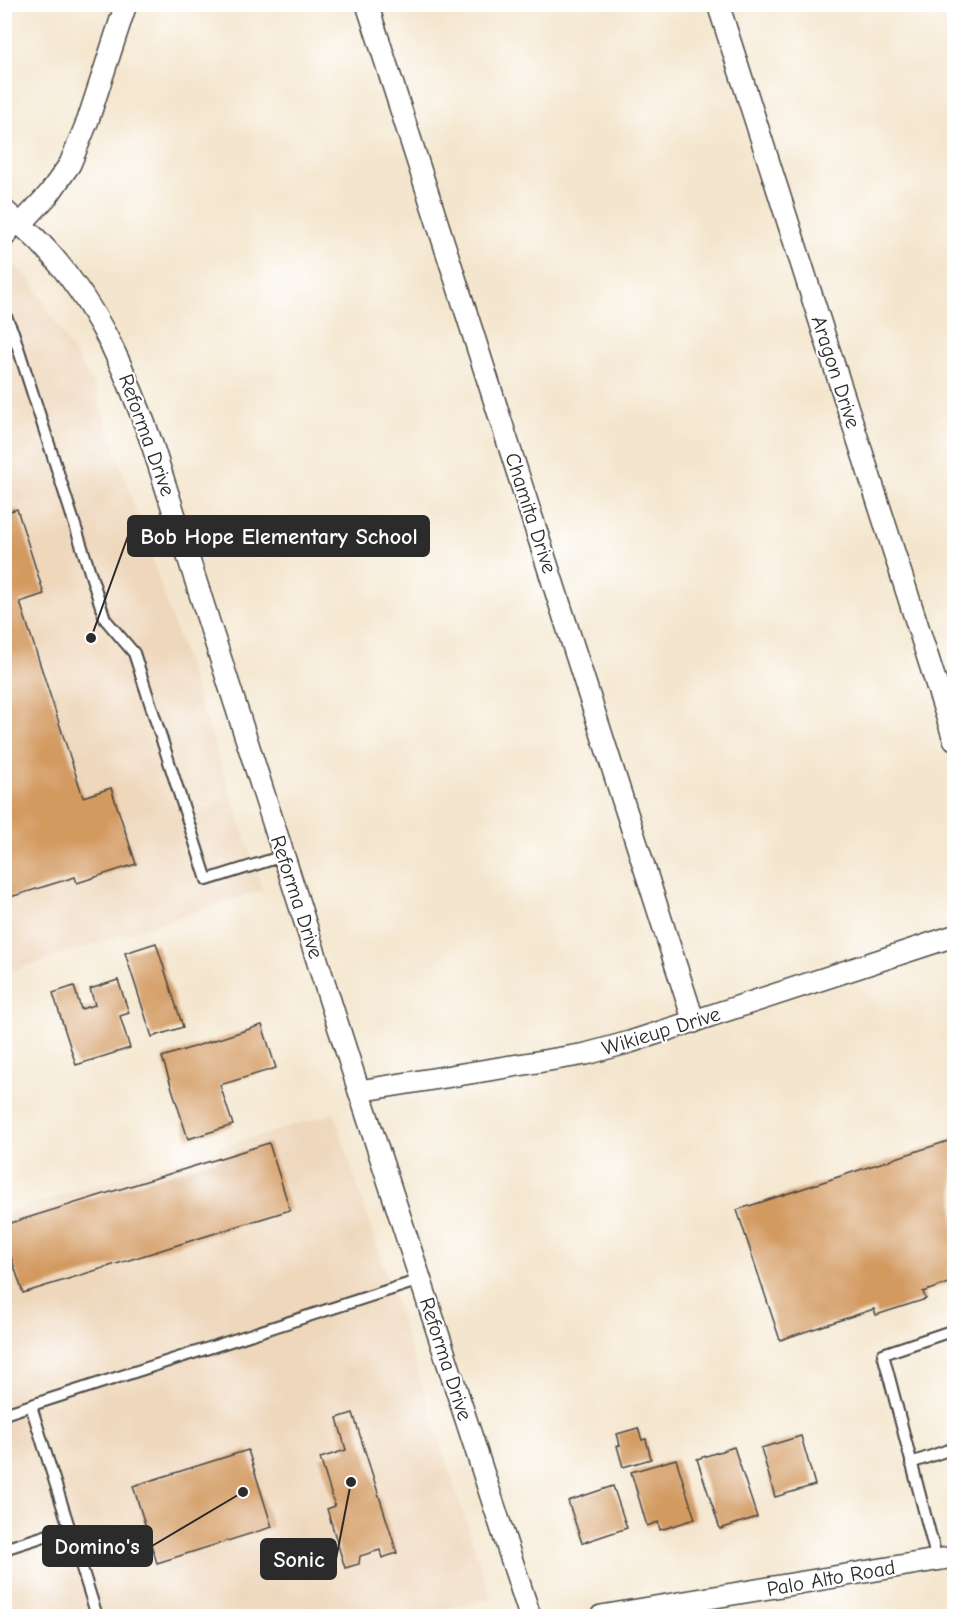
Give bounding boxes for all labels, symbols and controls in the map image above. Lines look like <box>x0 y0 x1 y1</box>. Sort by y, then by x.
street label: Aragon Drive <box>807 313 865 431</box>
street label: Reforma Drive <box>114 371 180 499</box>
street label: Chamita Drive <box>500 450 562 576</box>
callout: Bob Hope Elementary School <box>128 516 429 556</box>
text: Bob Hope Elementary School <box>140 524 418 550</box>
street label: Reforma Drive <box>266 832 328 962</box>
street label: Wikieup Drive <box>599 1002 723 1060</box>
street label: Reforma Drive <box>415 1294 477 1424</box>
callout: Domino's <box>43 1526 152 1566</box>
text: Domino's <box>54 1534 140 1560</box>
callout: Sonic <box>261 1539 336 1579</box>
text: Sonic <box>273 1547 325 1573</box>
street label: Palo Alto Road <box>765 1555 897 1601</box>

